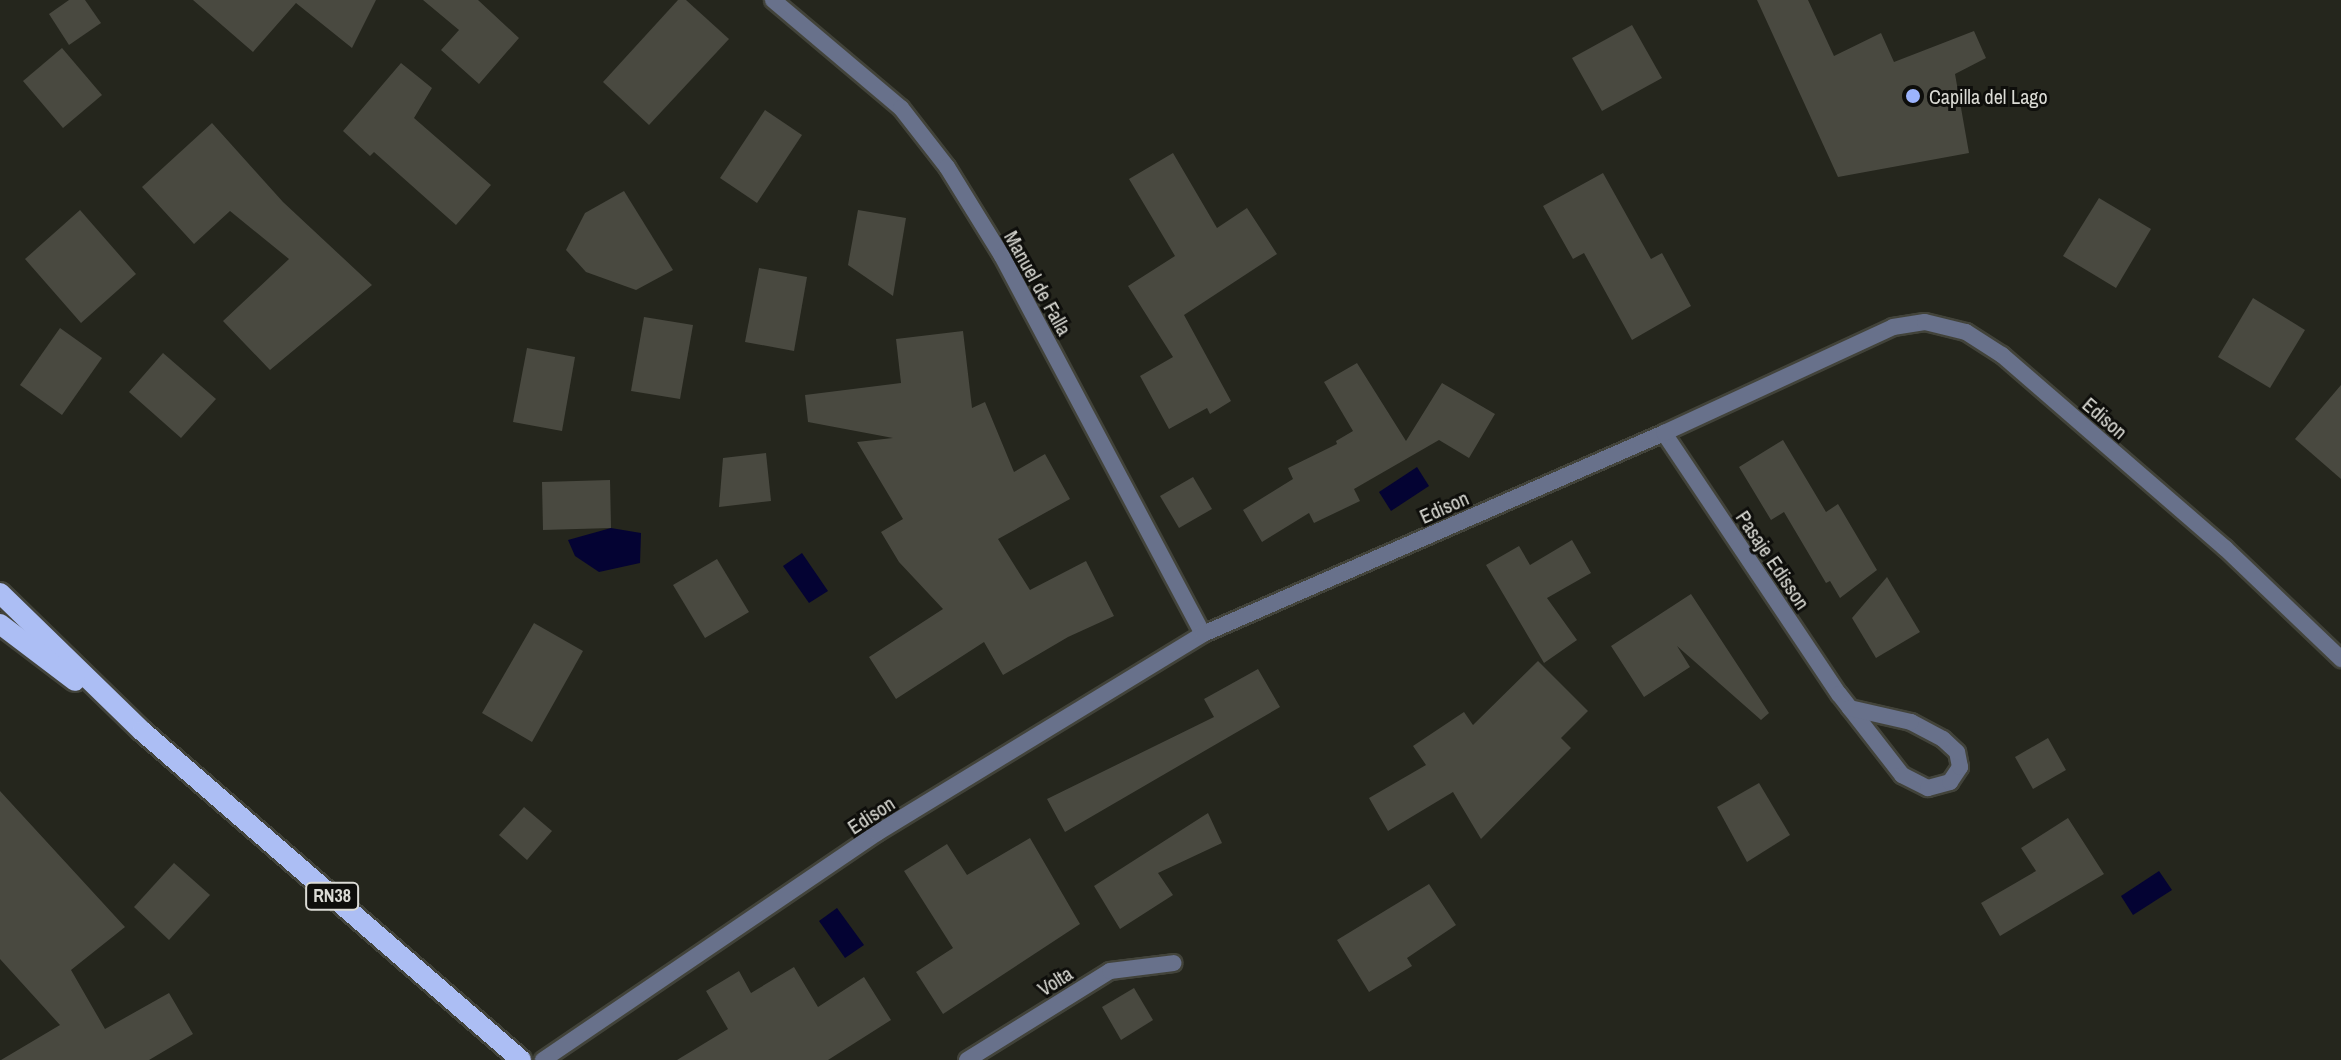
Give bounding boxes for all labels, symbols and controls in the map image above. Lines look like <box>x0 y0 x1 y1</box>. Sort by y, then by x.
place label: Capilla del Lago <box>1929 84 2048 108</box>
marker: Capilla del Lago <box>1904 87 1922 105</box>
street label: Manuel de Falla <box>999 227 1077 339</box>
street label: Edison <box>2078 392 2132 444</box>
street label: Edison <box>1416 486 1472 528</box>
street label: Pasaje Edisson <box>1731 506 1815 614</box>
street label: Edison <box>843 791 899 839</box>
road number: RN38 <box>304 882 360 910</box>
street label: Volta <box>1033 961 1077 1001</box>

